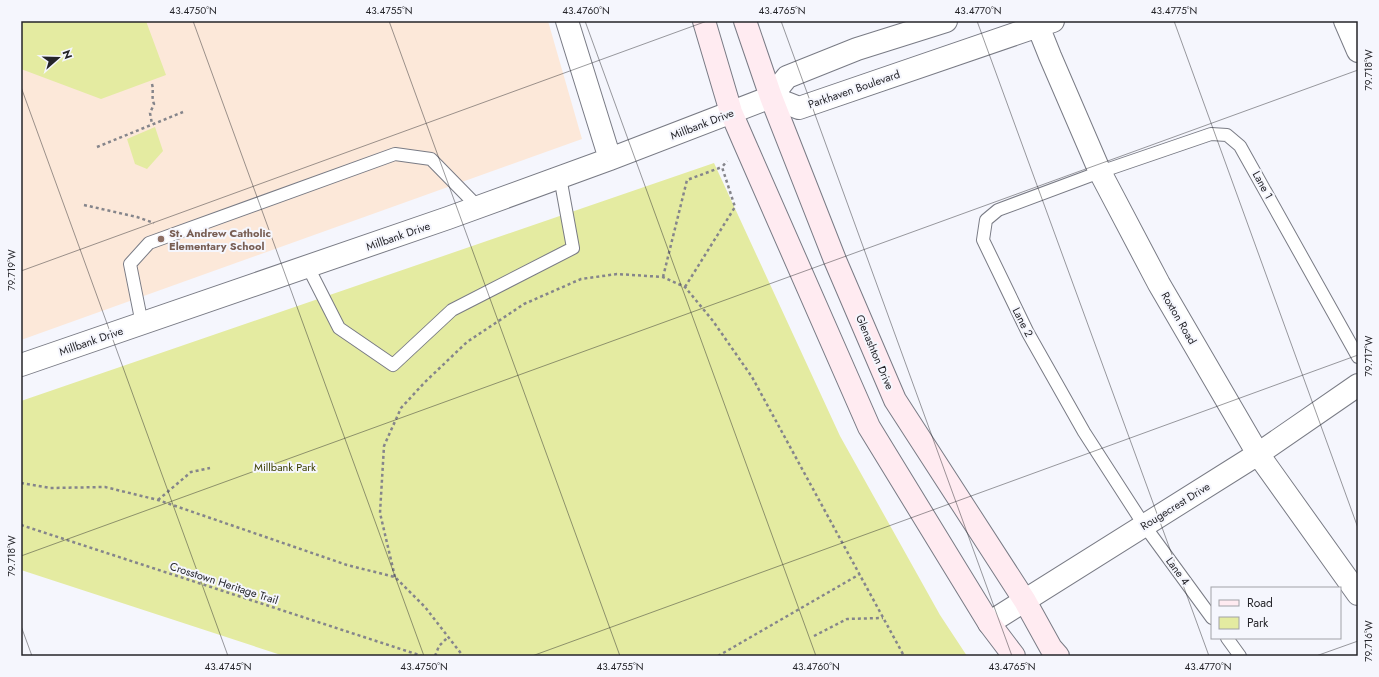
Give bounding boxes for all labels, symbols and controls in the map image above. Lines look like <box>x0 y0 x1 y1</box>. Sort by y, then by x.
text: 43.4750°N <box>169 3 217 18</box>
text: 43.4755°N <box>365 3 413 18</box>
text: 43.4760°N <box>562 3 610 18</box>
text: 43.4765°N <box>758 3 806 18</box>
text: 43.4770°N <box>955 3 1002 18</box>
text: 43.4775°N <box>1151 3 1197 18</box>
north arrow <box>38 38 78 78</box>
text: N <box>58 48 76 61</box>
text: 79.718°W <box>1361 49 1376 91</box>
street label: Parkhaven Boulevard <box>806 66 902 112</box>
street label: Millbank Drive <box>668 104 736 143</box>
street label: Lane 1 <box>1249 168 1277 202</box>
street label: Millbank Drive <box>364 217 432 254</box>
place label: St. Andrew Catholic Elementary School <box>169 225 271 254</box>
marker: St. Andrew Catholic Elementary School <box>156 234 166 244</box>
text: 79.719°W <box>4 249 19 291</box>
street label: Roxton Road <box>1158 289 1200 347</box>
street label: Lane 2 <box>1009 304 1037 340</box>
street label: Glenashton Drive <box>852 312 898 392</box>
street label: Millbank Drive <box>57 322 125 359</box>
text: 79.717°W <box>1361 335 1376 377</box>
park label: Millbank Park <box>254 459 316 475</box>
street label: Rougecrest Drive <box>1137 478 1213 534</box>
text: 79.718°W <box>4 535 19 577</box>
street label: Lane 4 <box>1162 554 1194 589</box>
street label: Crosstown Heritage Trail <box>168 558 280 608</box>
legend <box>1211 587 1341 639</box>
text: Road <box>1247 594 1273 612</box>
text: Park <box>1247 614 1269 632</box>
text: 79.716°W <box>1361 620 1376 662</box>
text: 43.4745°N <box>204 659 252 674</box>
text: 43.4750°N <box>400 659 448 674</box>
text: 43.4755°N <box>596 659 644 674</box>
text: 43.4760°N <box>792 659 840 674</box>
text: 43.4765°N <box>988 659 1036 674</box>
text: 43.4770°N <box>1185 659 1232 674</box>

